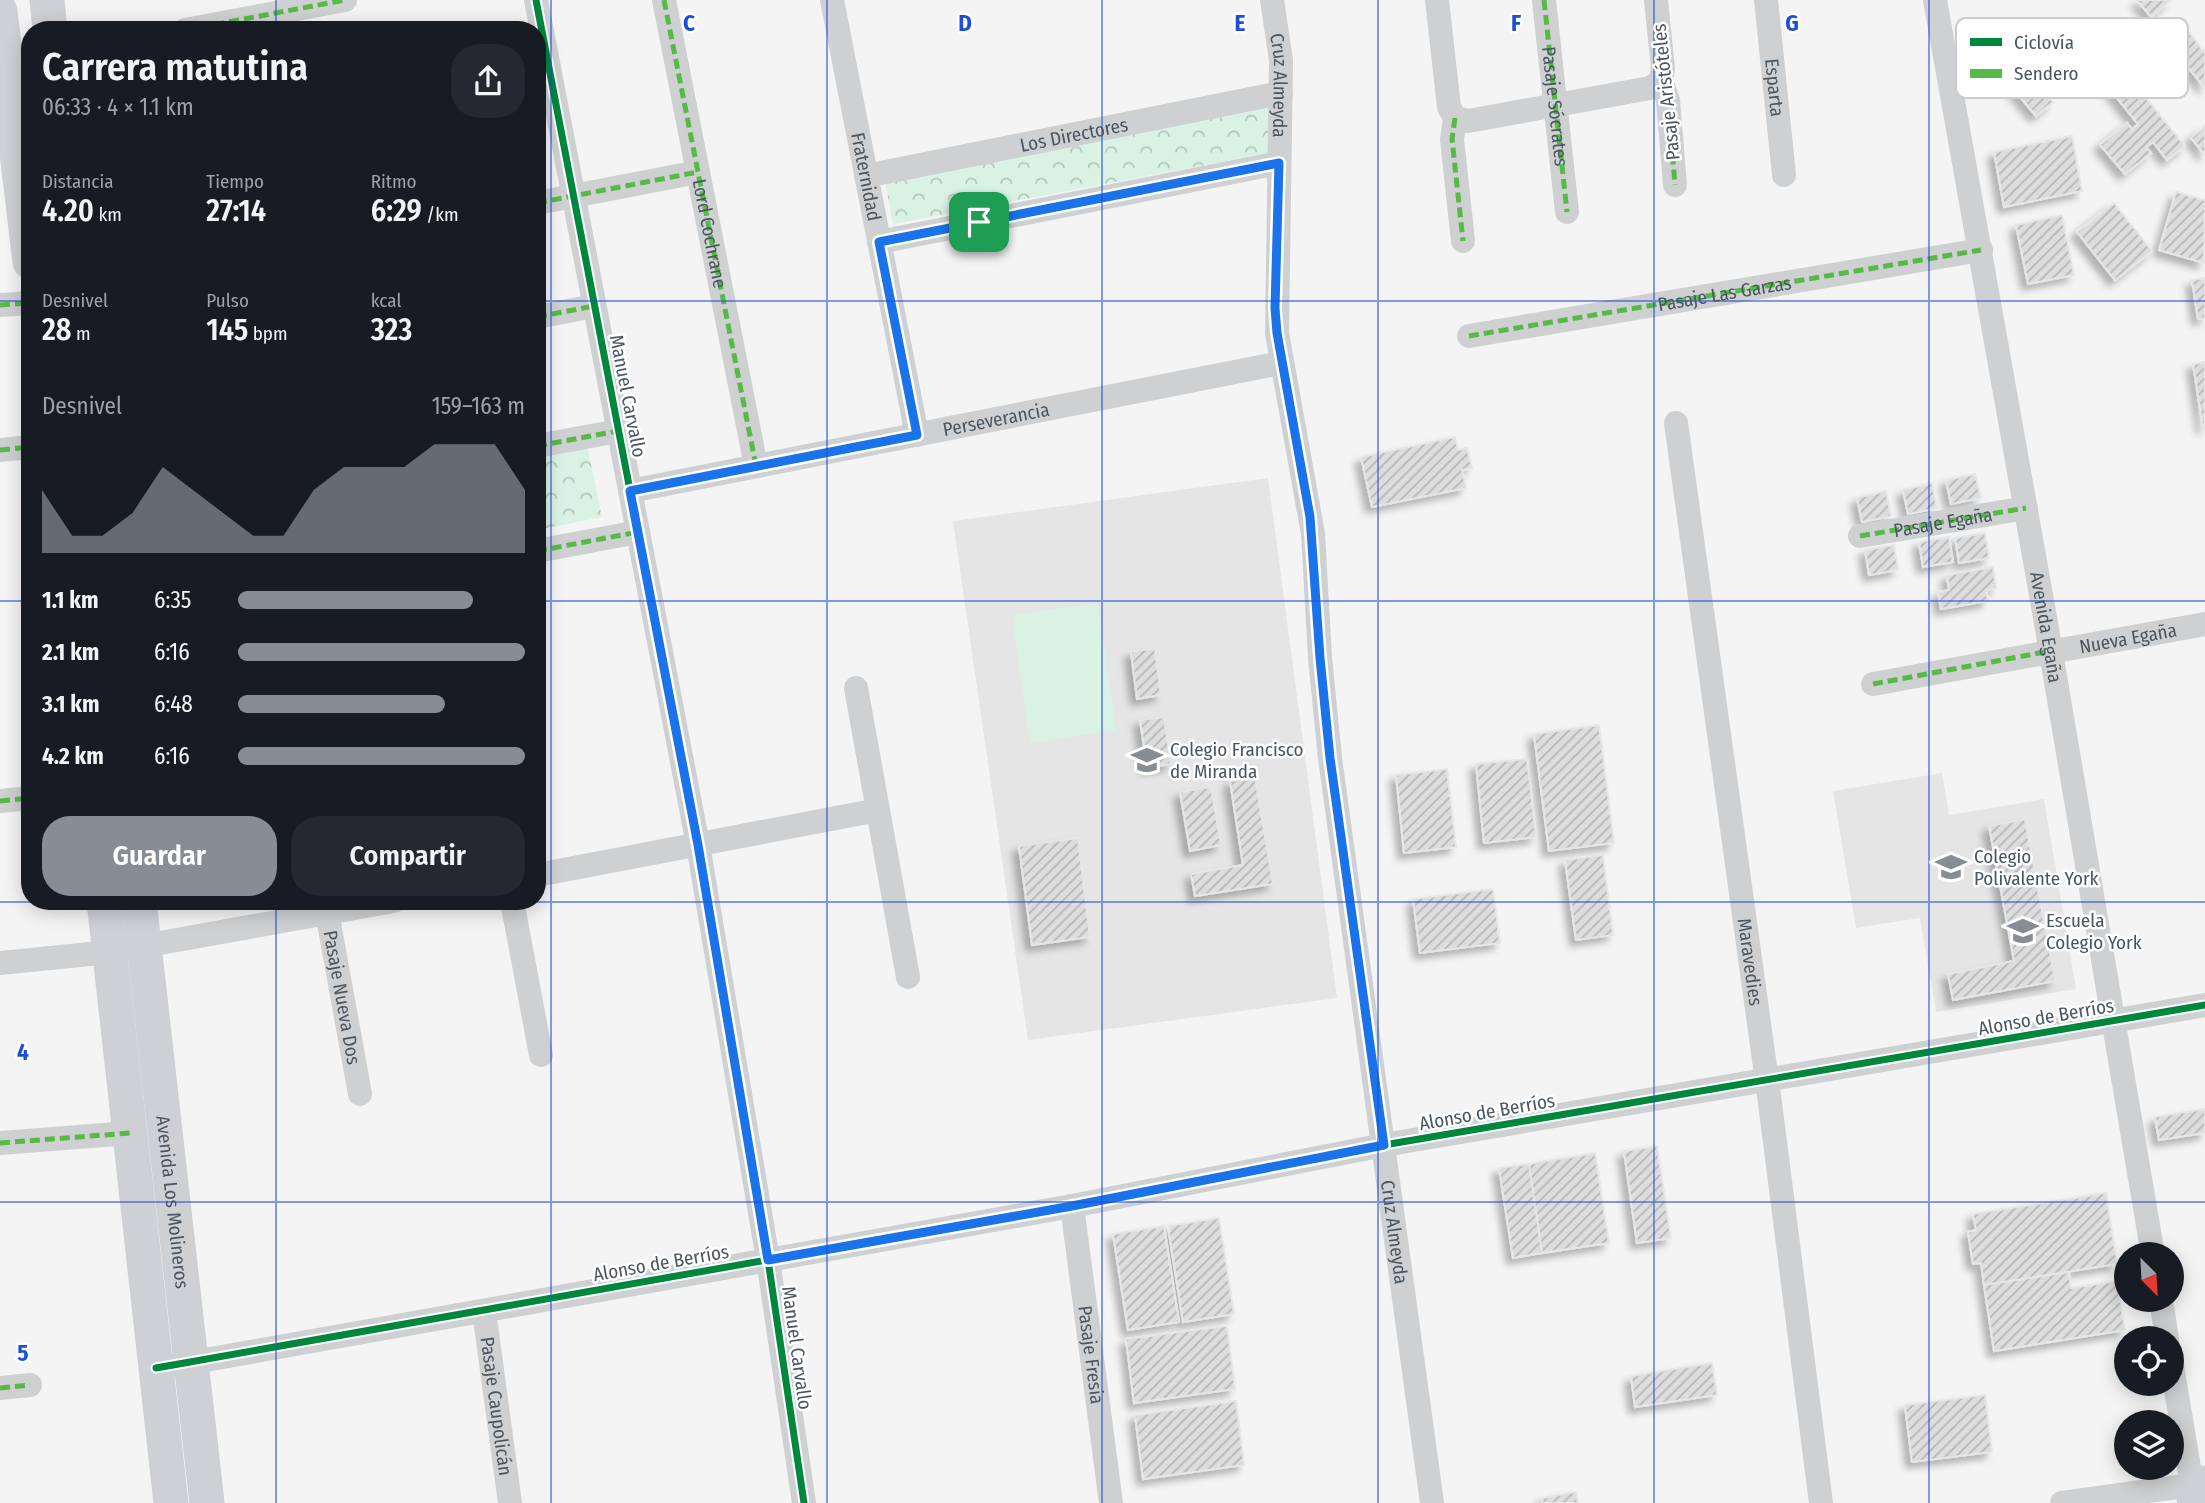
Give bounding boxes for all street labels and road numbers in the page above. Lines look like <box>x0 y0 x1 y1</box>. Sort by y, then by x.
street label: Pasaje Aristóteles <box>1647 23 1685 161</box>
street label: Cruz Almeyda <box>1266 32 1293 138</box>
street label: Pasaje Sócrates <box>1538 45 1573 167</box>
street label: Esparta <box>1761 57 1789 118</box>
street label: Los Directores <box>1018 112 1130 156</box>
street label: Fraternidad <box>847 131 886 223</box>
street label: Lord Cochrane <box>688 177 732 290</box>
street label: Pasaje Las Garzas <box>1656 271 1793 316</box>
street label: Manuel Carvallo <box>605 333 651 459</box>
street label: Perseverancia <box>941 397 1051 441</box>
street label: Pasaje Egaña <box>1892 502 1994 542</box>
street label: Avenida Egaña <box>2026 570 2067 684</box>
street label: Nueva Egaña <box>2077 618 2178 658</box>
street label: Maravedies <box>1733 917 1768 1007</box>
street label: Pasaje Nueva Dos <box>319 929 366 1066</box>
street label: Alonso de Berríos <box>1976 994 2116 1040</box>
street label: Alonso de Berríos <box>1417 1089 1557 1135</box>
street label: Avenida Los Molineros <box>152 1114 194 1290</box>
street label: Cruz Almeyda <box>1376 1179 1413 1285</box>
street label: Alonso de Berríos <box>591 1240 731 1286</box>
street label: Manuel Carvallo <box>777 1285 817 1411</box>
street label: Pasaje Fresia <box>1074 1304 1109 1405</box>
street label: Pasaje Caupolicán <box>476 1335 518 1477</box>

